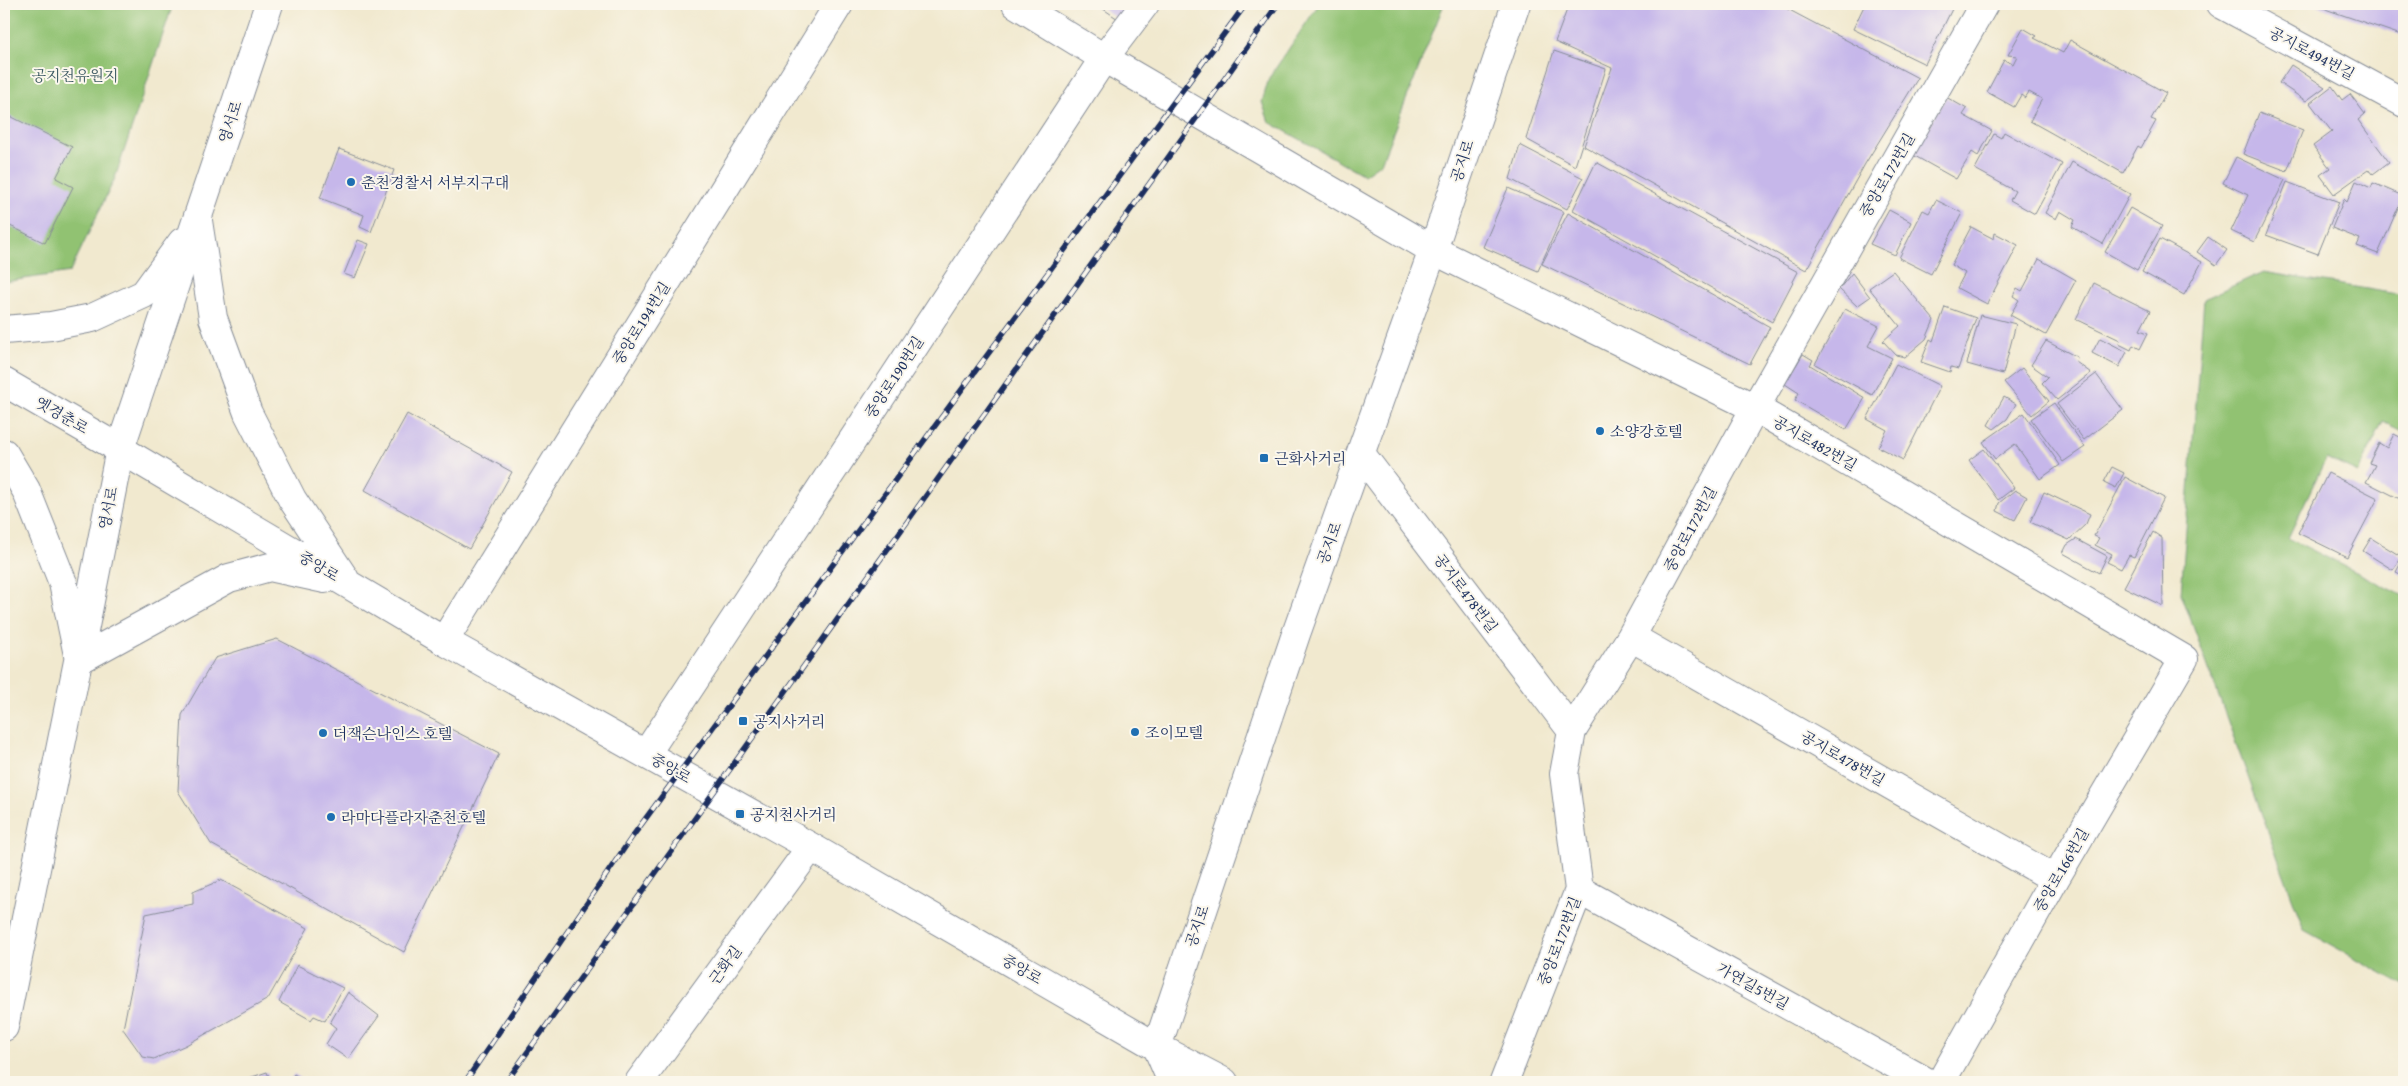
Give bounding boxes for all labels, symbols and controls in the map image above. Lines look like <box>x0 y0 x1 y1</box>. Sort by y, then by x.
street label: 공지로494번길 <box>2266 22 2358 84</box>
park label: 공지천유원지 <box>32 65 118 86</box>
street label: 영서로 <box>213 98 247 146</box>
street label: 중앙로172번길 <box>1854 129 1920 221</box>
street label: 공지로 <box>1445 137 1479 185</box>
place label: 춘천경찰서 서부지구대 <box>361 172 509 193</box>
marker: 춘천경찰서 서부지구대 <box>345 176 357 188</box>
street label: 중앙로194번길 <box>607 278 675 368</box>
street label: 중앙로190번길 <box>860 332 928 422</box>
street label: 옛경춘로 <box>32 391 93 439</box>
street label: 공지로482번길 <box>1769 410 1861 476</box>
place label: 소양강호텔 <box>1610 421 1682 442</box>
marker: 소양강호텔 <box>1594 425 1606 437</box>
place label: 근화사거리 <box>1274 448 1346 469</box>
marker: 근화사거리 <box>1258 452 1270 464</box>
street label: 중앙로172번길 <box>1659 483 1721 575</box>
street label: 영서로 <box>94 484 123 531</box>
street label: 공지로 <box>1312 519 1346 567</box>
street label: 중앙로 <box>295 546 343 586</box>
street label: 공지로478번길 <box>1429 549 1503 637</box>
place label: 공지사거리 <box>753 711 825 732</box>
marker: 공지사거리 <box>737 715 749 727</box>
place label: 조이모텔 <box>1145 722 1203 743</box>
place label: 더잭슨나인스 호텔 <box>333 723 452 744</box>
street label: 공지로478번길 <box>1797 725 1889 791</box>
marker: 조이모텔 <box>1129 726 1141 738</box>
marker: 더잭슨나인스 호텔 <box>317 727 329 739</box>
street label: 중앙로 <box>647 748 696 788</box>
place label: 공지천사거리 <box>750 804 837 825</box>
place label: 라마다플라자춘천호텔 <box>341 807 486 828</box>
marker: 공지천사거리 <box>734 808 746 820</box>
marker: 라마다플라자춘천호텔 <box>325 811 337 823</box>
street label: 중앙로166번길 <box>2028 824 2094 916</box>
street label: 중앙로172번길 <box>1532 893 1586 989</box>
street label: 공지로 <box>1180 902 1214 950</box>
street label: 근화길 <box>704 941 746 989</box>
street label: 중앙로 <box>998 949 1047 989</box>
street label: 가연길5번길 <box>1713 957 1793 1015</box>

